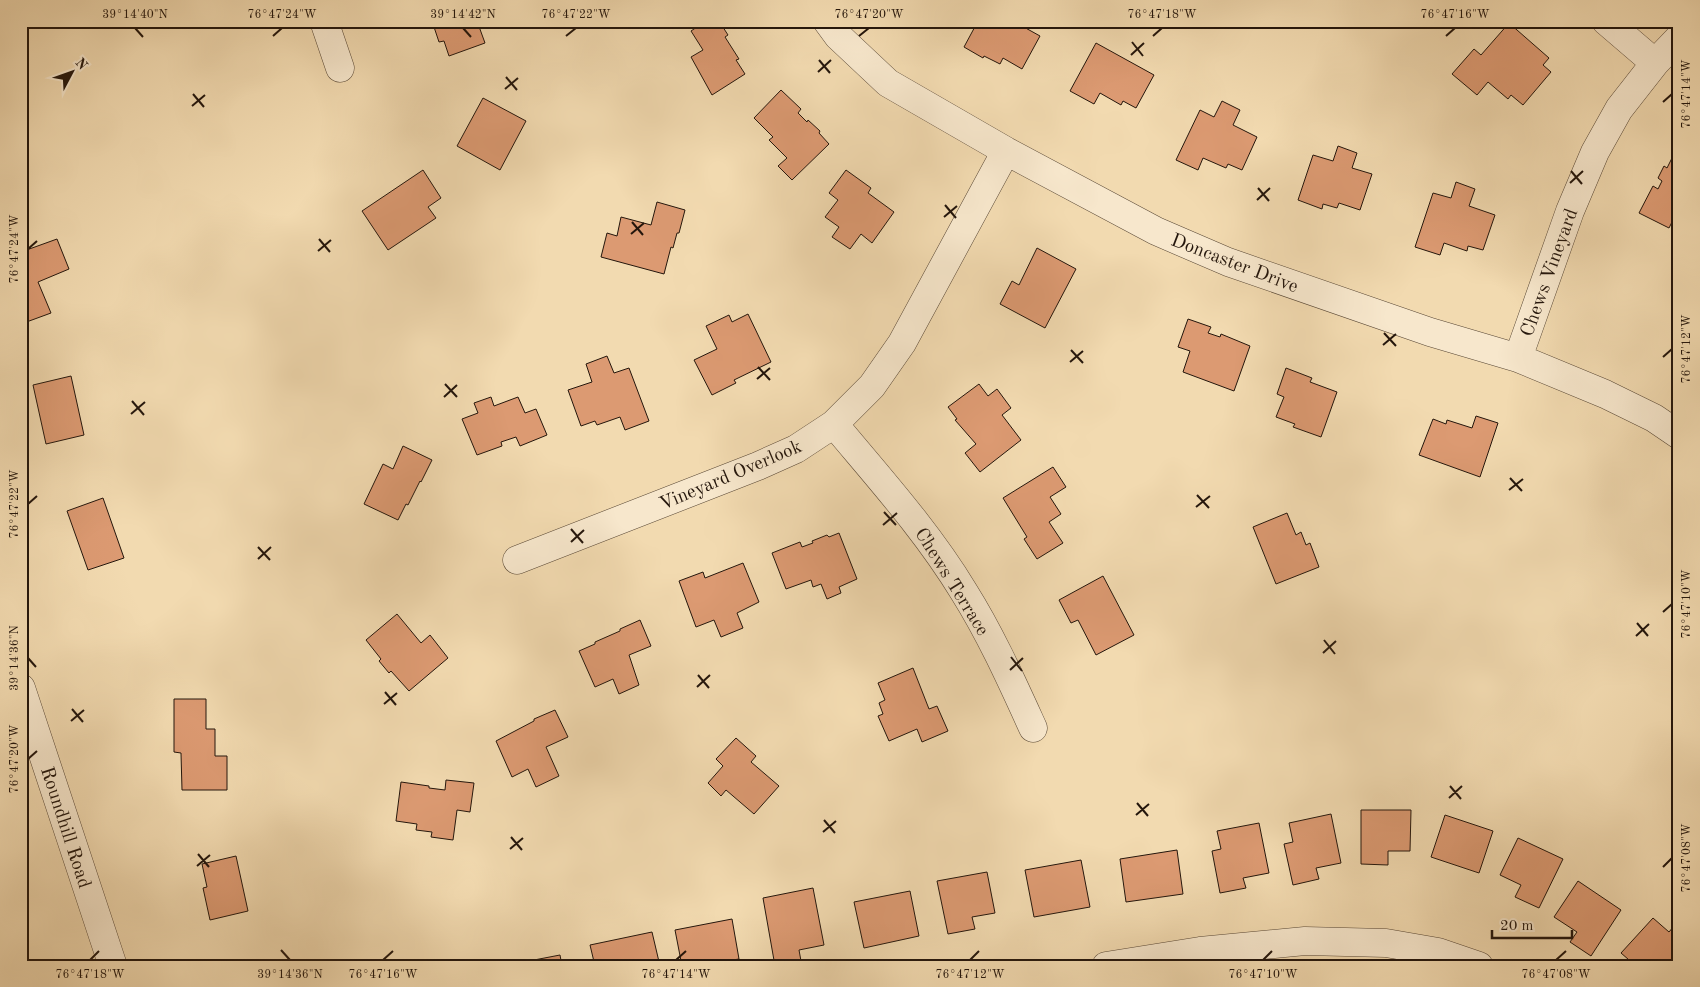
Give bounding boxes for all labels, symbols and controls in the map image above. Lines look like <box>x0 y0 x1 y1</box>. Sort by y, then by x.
text: 39°14'40"N <box>102 9 168 21</box>
text: 76°47'24"W <box>247 9 317 21</box>
text: 39°14'42"N <box>430 9 496 21</box>
text: 76°47'22"W <box>541 9 611 21</box>
text: 76°47'20"W <box>834 9 904 21</box>
text: 76°47'18"W <box>1127 9 1197 21</box>
text: 76°47'16"W <box>1420 9 1490 21</box>
north arrow <box>48 48 98 98</box>
text: N <box>72 55 90 73</box>
text: 76°47'14"W <box>1681 59 1693 129</box>
street label: Chews Vineyard <box>1518 206 1582 339</box>
text: 76°47'24"W <box>9 214 21 284</box>
street label: Doncaster Drive <box>1168 231 1300 297</box>
text: 76°47'12"W <box>1681 314 1693 384</box>
street label: Vineyard Overlook <box>657 438 805 515</box>
text: 76°47'22"W <box>9 469 21 539</box>
street label: Chews Terrace <box>910 525 992 640</box>
text: 76°47'10"W <box>1681 569 1693 639</box>
text: 39°14'36"N <box>9 625 21 691</box>
text: 76°47'20"W <box>9 724 21 794</box>
street label: Roundhill Road <box>36 765 93 891</box>
text: 76°47'08"W <box>1681 823 1693 893</box>
scale bar <box>1492 907 1572 939</box>
text: 20 m <box>1500 919 1534 934</box>
text: 76°47'18"W <box>55 969 125 981</box>
text: 39°14'36"N <box>257 969 323 981</box>
text: 76°47'16"W <box>348 969 418 981</box>
text: 76°47'14"W <box>641 969 711 981</box>
text: 76°47'12"W <box>935 969 1005 981</box>
text: 76°47'10"W <box>1228 969 1298 981</box>
text: 76°47'08"W <box>1521 969 1591 981</box>

